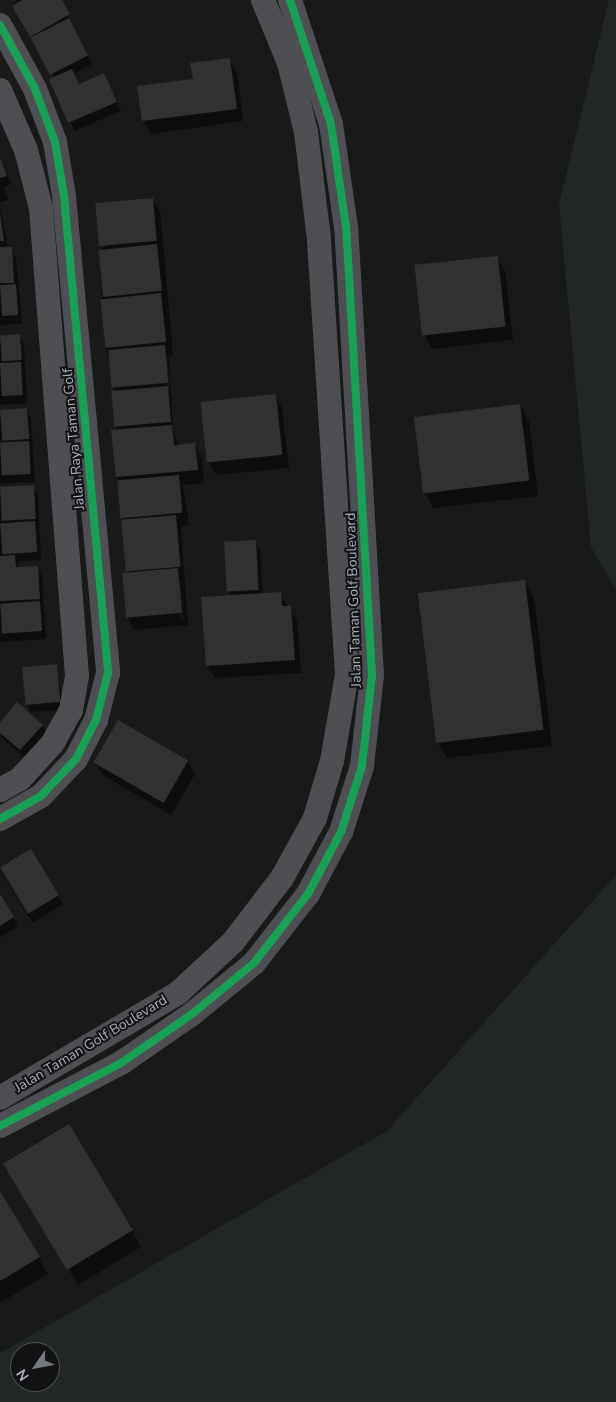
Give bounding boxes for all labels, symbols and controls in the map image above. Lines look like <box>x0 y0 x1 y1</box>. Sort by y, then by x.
street label: Jalan Raya Taman Golf <box>59 367 89 511</box>
street label: Jalan Taman Golf Boulevard <box>343 512 365 688</box>
street label: Jalan Taman Golf Boulevard <box>12 992 170 1096</box>
north arrow <box>10 1342 60 1392</box>
text: N <box>12 1365 34 1384</box>

